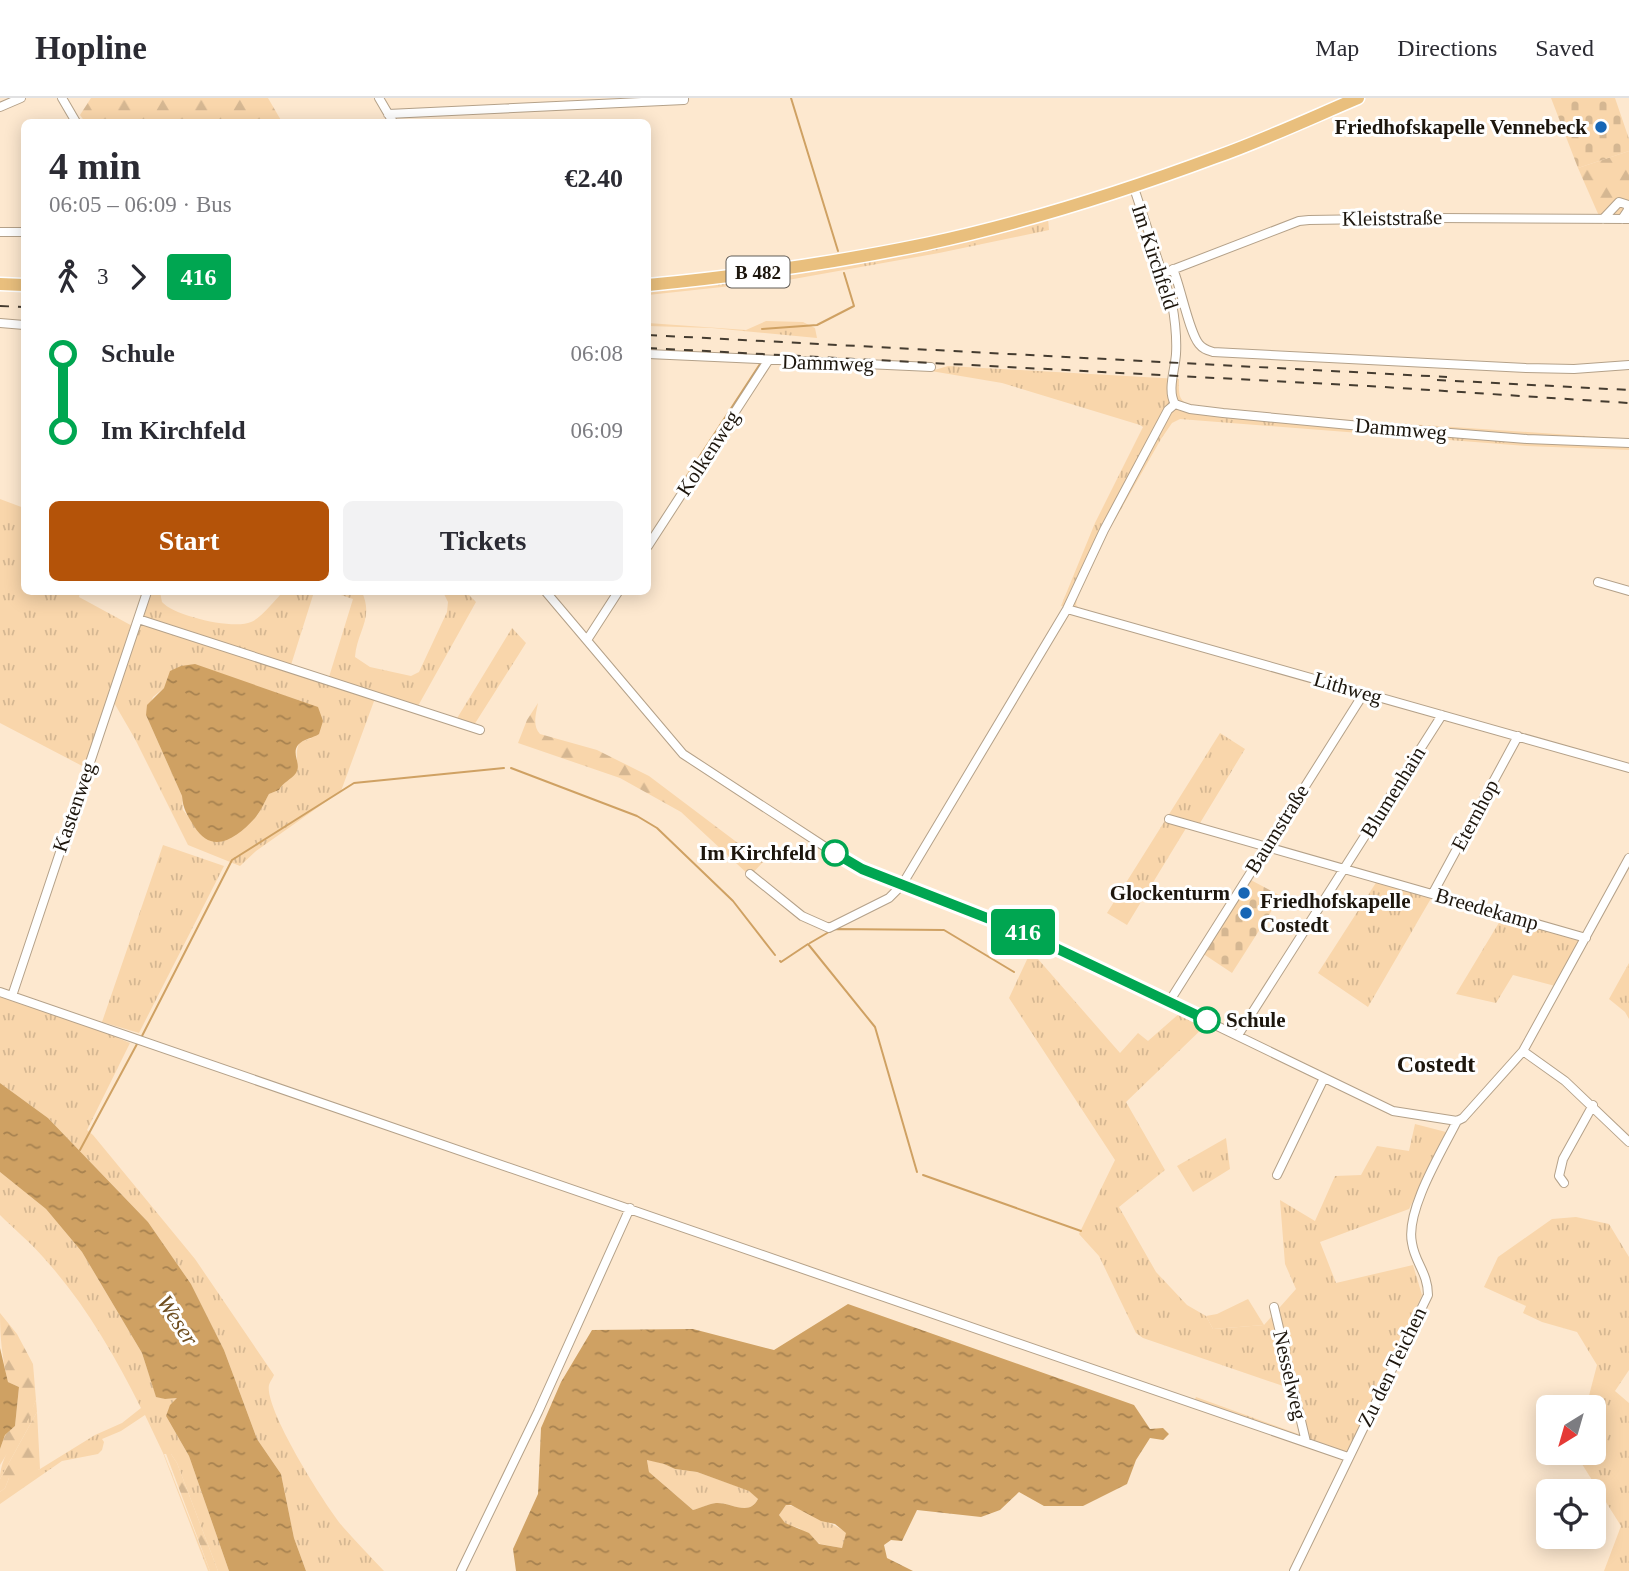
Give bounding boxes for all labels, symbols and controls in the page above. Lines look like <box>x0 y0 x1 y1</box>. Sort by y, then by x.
text: Hopline <box>35 30 147 66</box>
text: Map <box>1315 35 1359 61</box>
text: Directions <box>1397 35 1497 61</box>
text: Saved <box>1535 35 1594 61</box>
place label: Friedhofskapelle Vennebeck <box>1334 115 1587 139</box>
marker: Friedhofskapelle Vennebeck <box>1593 119 1609 135</box>
text: 4 min <box>49 145 141 187</box>
text: €2.40 <box>565 164 623 193</box>
text: 06:05 – 06:09 · Bus <box>49 192 232 217</box>
street label: Im Kirchfeld <box>1127 201 1183 313</box>
street label: Kleiststraße <box>1342 205 1442 231</box>
road number: B 482 <box>726 256 790 288</box>
icon: walk <box>49 258 87 296</box>
icon: forward <box>119 258 157 296</box>
text: 3 <box>97 264 109 289</box>
text: 416 <box>181 264 217 290</box>
text: Schule <box>101 339 175 368</box>
text: 06:08 <box>571 341 623 366</box>
street label: Dammweg <box>782 349 875 377</box>
street label: Kolkenweg <box>672 405 745 500</box>
street label: Dammweg <box>1354 413 1448 445</box>
text: Im Kirchfeld <box>101 416 246 445</box>
text: 06:09 <box>571 418 623 443</box>
button: Start <box>49 501 329 581</box>
button: Tickets <box>343 501 623 581</box>
street label: Lithweg <box>1311 667 1385 709</box>
street label: Blumenhain <box>1356 742 1431 842</box>
street label: Kastenweg <box>47 759 101 855</box>
street label: Eternhop <box>1446 775 1504 855</box>
street label: Baumstraße <box>1240 780 1314 878</box>
marker: Im Kirchfeld <box>822 840 848 866</box>
place label: Im Kirchfeld <box>699 841 816 865</box>
place label: Glockenturm <box>1110 881 1231 905</box>
street label: Breedekamp <box>1433 883 1541 935</box>
marker: Glockenturm <box>1236 885 1252 901</box>
place label: Friedhofskapelle Costedt <box>1260 889 1411 937</box>
marker: Friedhofskapelle Costedt <box>1238 905 1254 921</box>
line badge: 416 <box>983 909 1063 955</box>
text: 416 <box>1005 919 1041 945</box>
marker: Schule <box>1194 1007 1220 1033</box>
place label: Schule <box>1226 1008 1286 1032</box>
district label: Costedt <box>1397 1051 1475 1077</box>
water label: Weser <box>152 1290 204 1351</box>
street label: Zu den Teichen <box>1353 1303 1431 1431</box>
street label: Nesselweg <box>1268 1328 1312 1423</box>
north arrow <box>1536 1395 1606 1465</box>
map controls <box>1536 1395 1606 1549</box>
button: locate <box>1536 1479 1606 1549</box>

